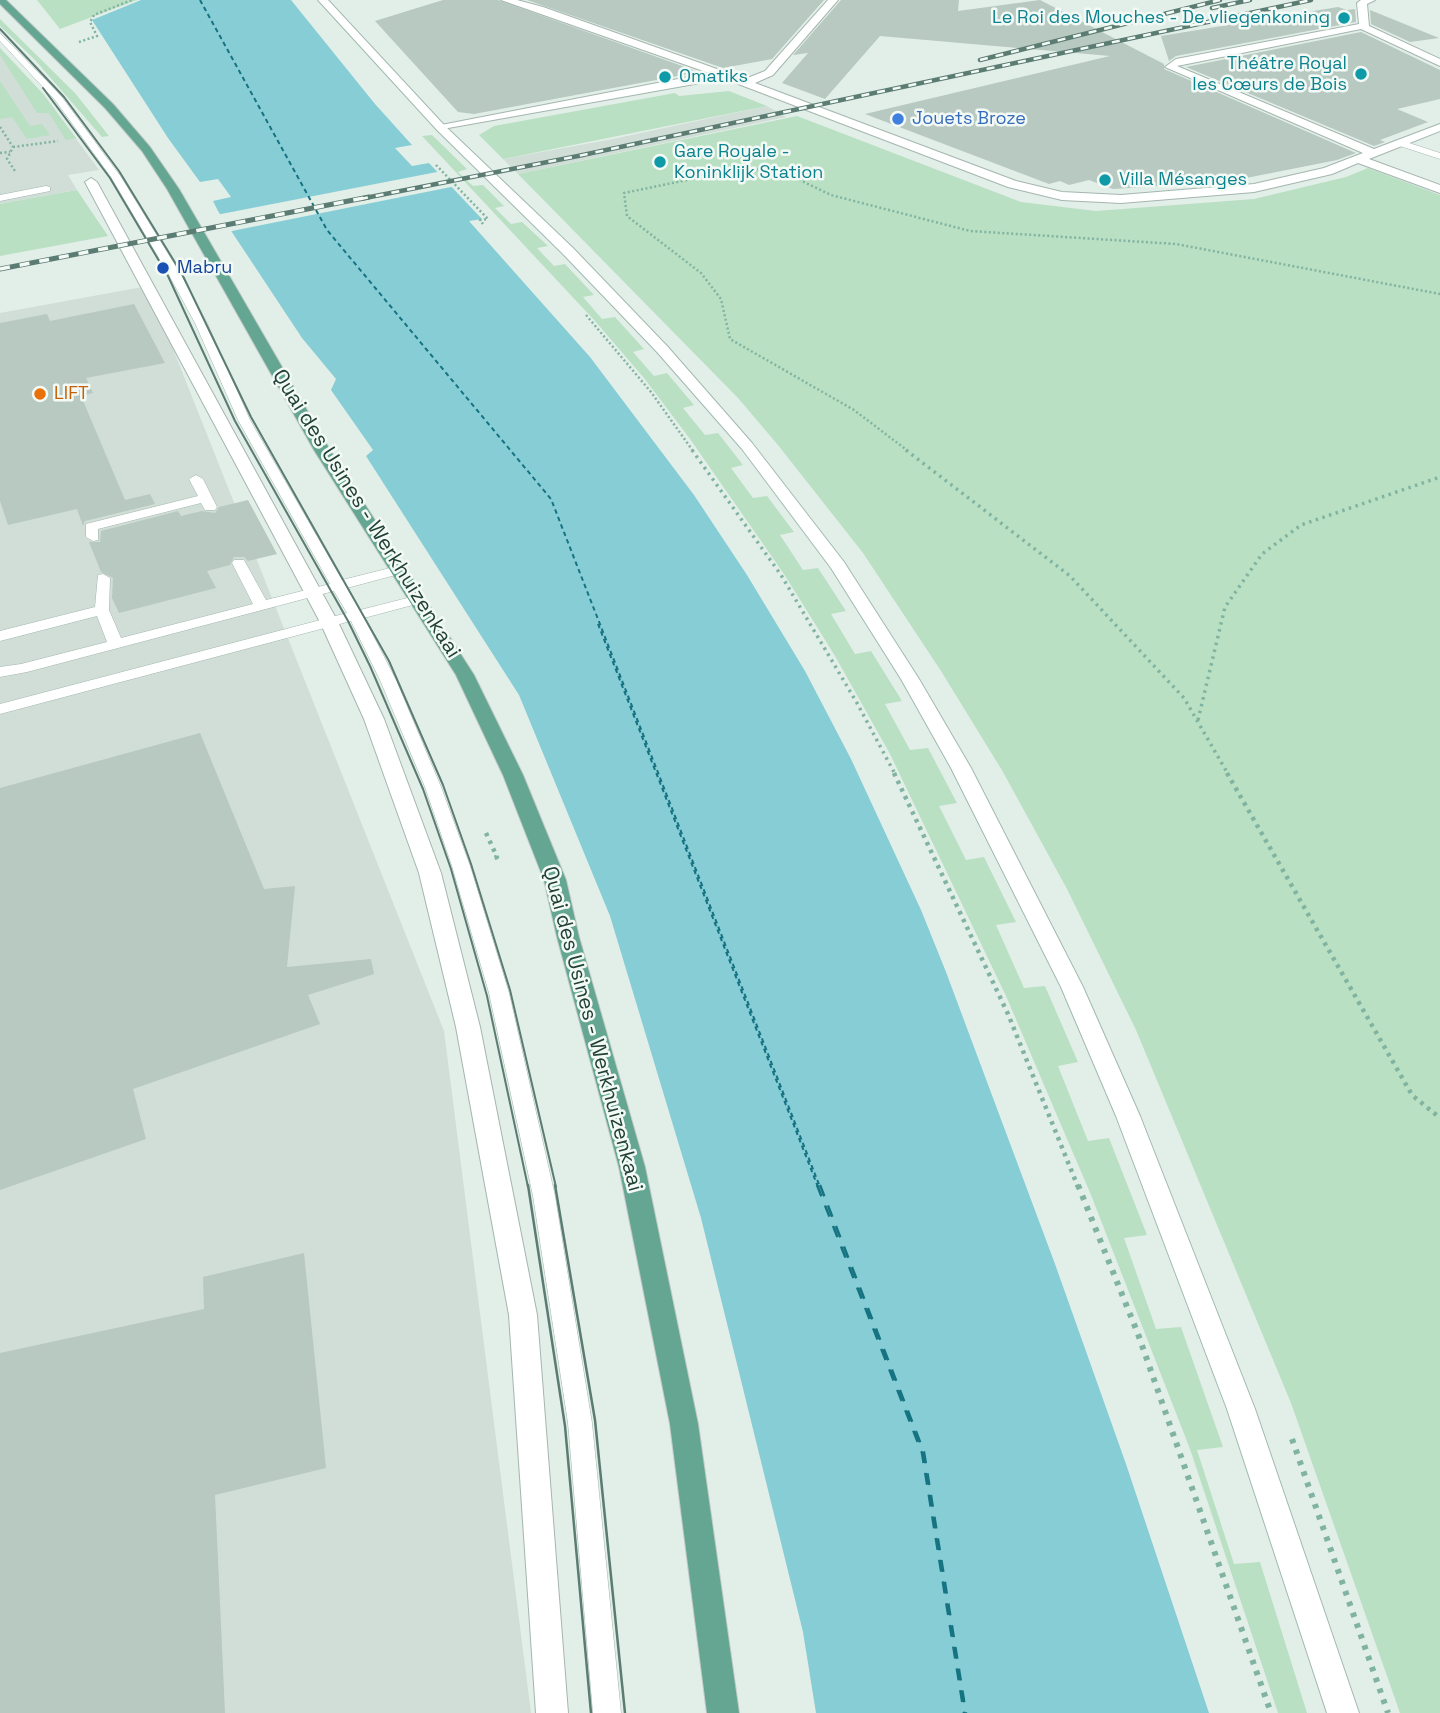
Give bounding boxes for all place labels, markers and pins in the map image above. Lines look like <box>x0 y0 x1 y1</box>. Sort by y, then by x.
place label: Le Roi des Mouches - De vliegenkoning <box>992 7 1330 29</box>
marker: Le Roi des Mouches - De vliegenkoning <box>1336 10 1352 26</box>
place label: Théâtre Royal les Cœurs de Bois <box>1192 53 1347 96</box>
place label: Omatiks <box>679 66 748 88</box>
marker: Théâtre Royal les Cœurs de Bois <box>1353 66 1369 82</box>
marker: Omatiks <box>657 69 673 85</box>
place label: Jouets Broze <box>912 108 1026 130</box>
marker: Jouets Broze <box>890 111 906 127</box>
place label: Gare Royale - Koninklijk Station <box>674 141 823 184</box>
marker: Gare Royale - Koninklijk Station <box>652 154 668 170</box>
place label: Villa Mésanges <box>1119 169 1247 191</box>
marker: Villa Mésanges <box>1097 172 1113 188</box>
place label: Mabru <box>177 257 232 279</box>
marker: Mabru <box>155 260 171 276</box>
place label: LIFT <box>54 383 89 405</box>
marker: LIFT <box>32 386 48 402</box>

